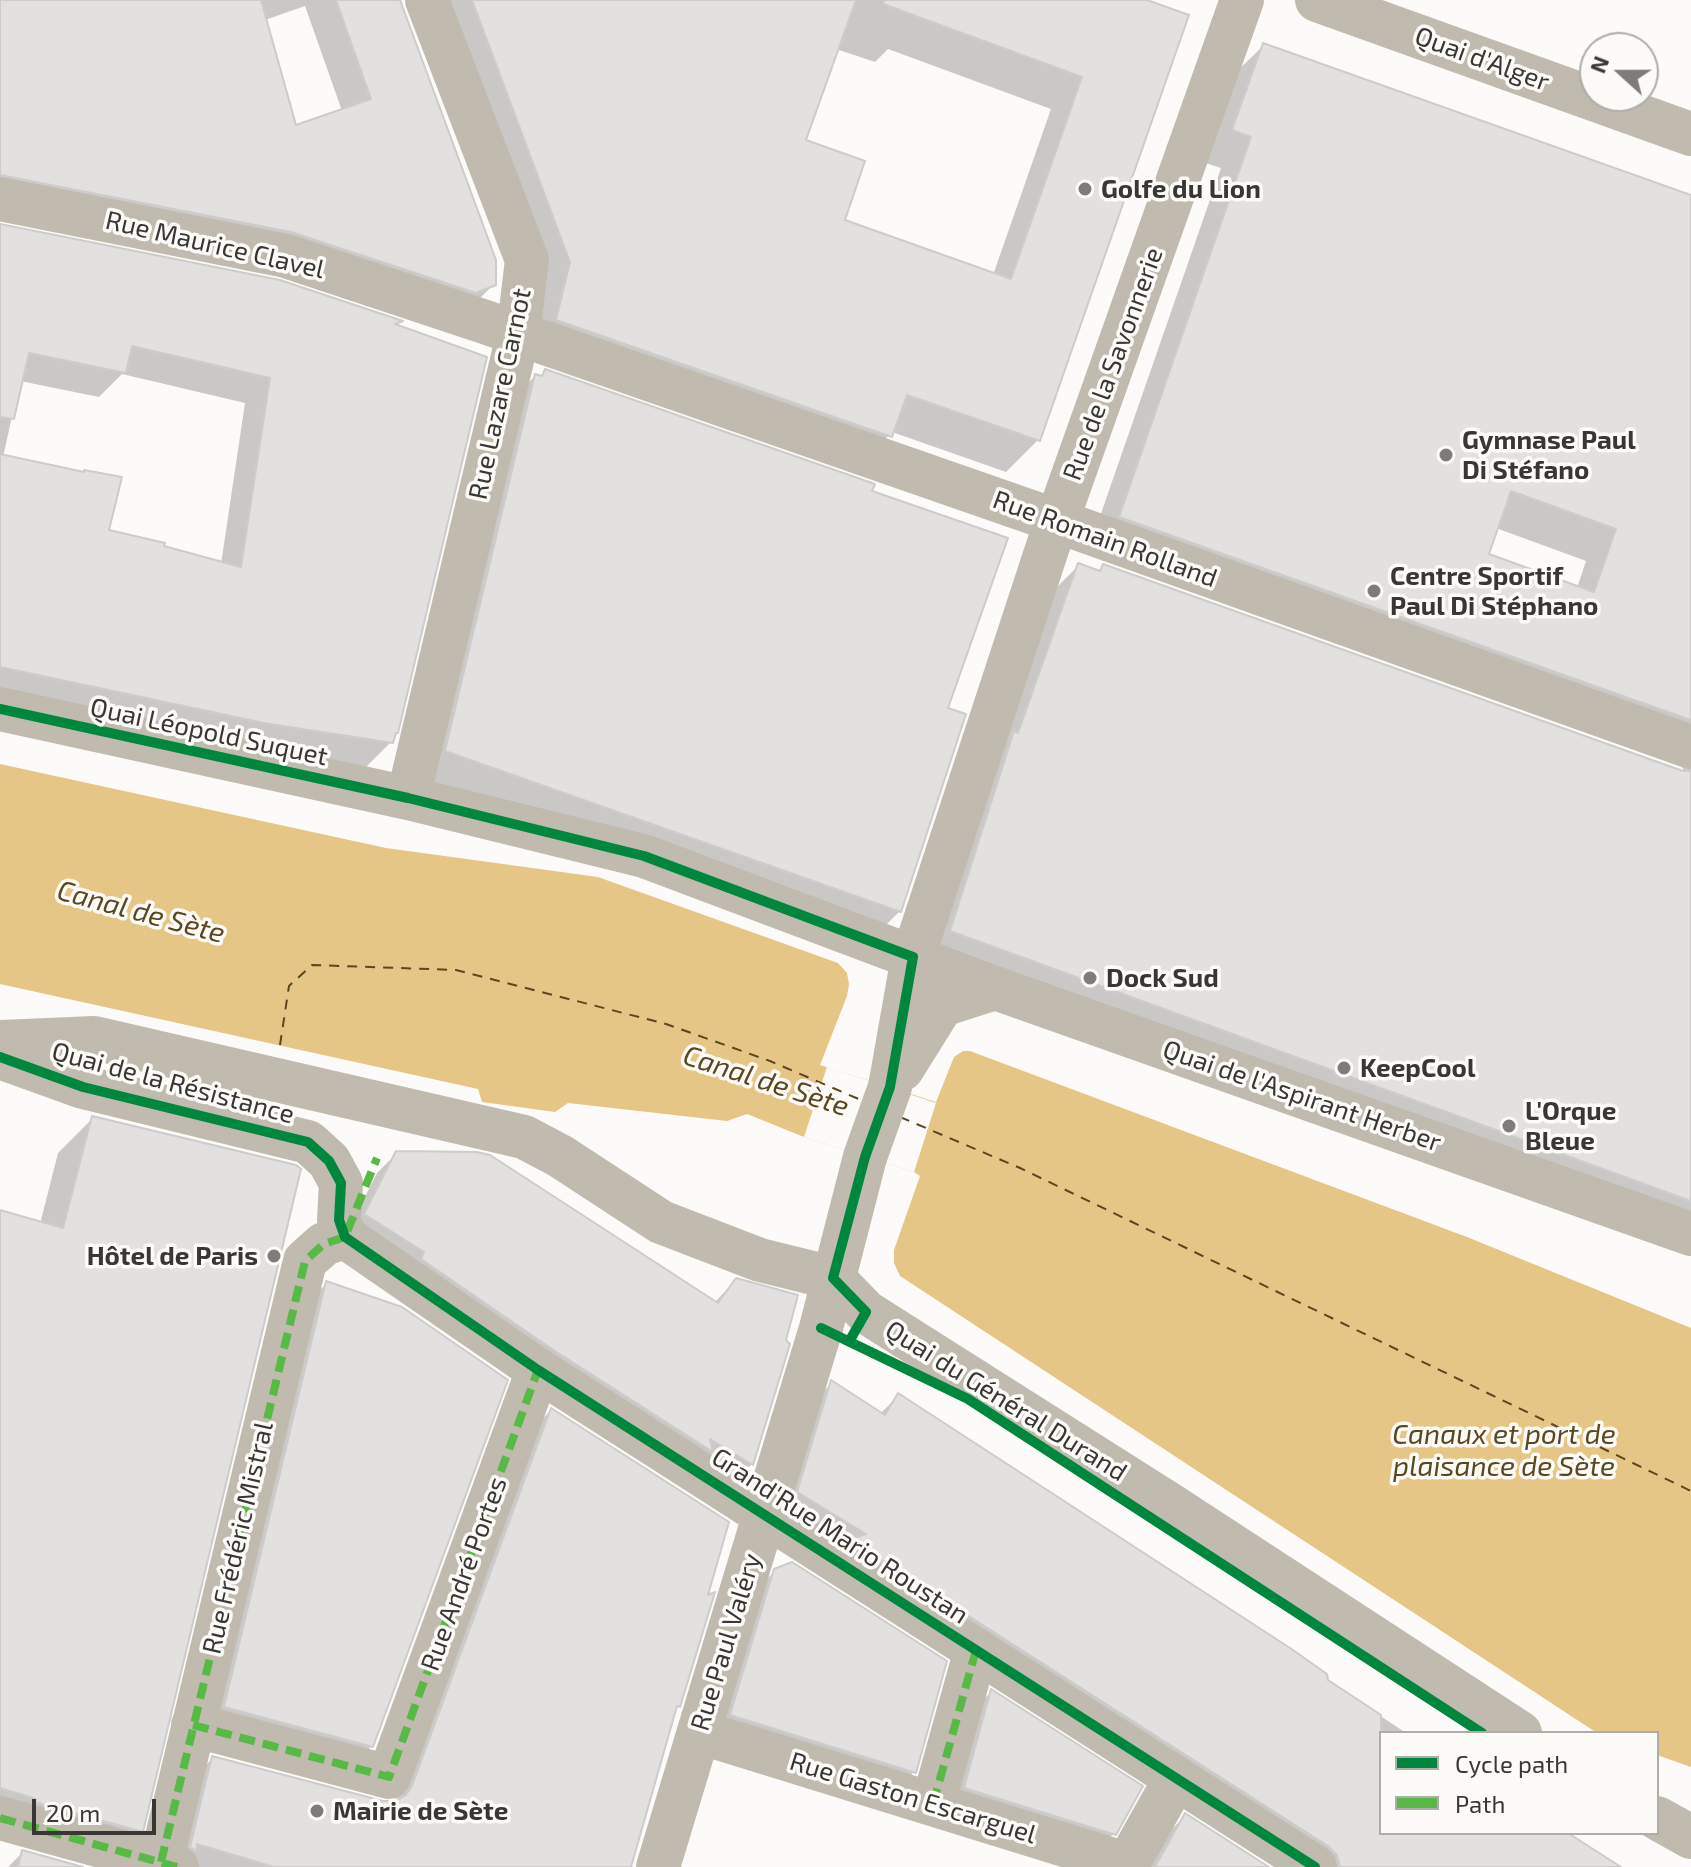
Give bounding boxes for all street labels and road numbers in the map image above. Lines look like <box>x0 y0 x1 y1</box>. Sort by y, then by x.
street label: Quai d'Alger <box>1411 20 1553 98</box>
street label: Rue Maurice Clavel <box>102 205 328 285</box>
street label: Rue de la Savonnerie <box>1056 243 1170 485</box>
street label: Rue Lazare Carnot <box>462 286 538 502</box>
street label: Rue Romain Rolland <box>989 484 1221 594</box>
street label: Quai Léopold Suquet <box>87 692 331 772</box>
street label: Quai de l'Aspirant Herber <box>1159 1034 1445 1158</box>
street label: Quai de la Résistance <box>48 1036 298 1130</box>
street label: Quai du Général Durand <box>880 1314 1132 1488</box>
street label: Rue Frédéric Mistral <box>196 1419 280 1657</box>
street label: Grand'Rue Mario Roustan <box>706 1441 974 1631</box>
street label: Rue André Portes <box>414 1473 514 1675</box>
street label: Rue Paul Valéry <box>684 1550 768 1734</box>
street label: Rue Gaston Escarguel <box>786 1746 1040 1850</box>

